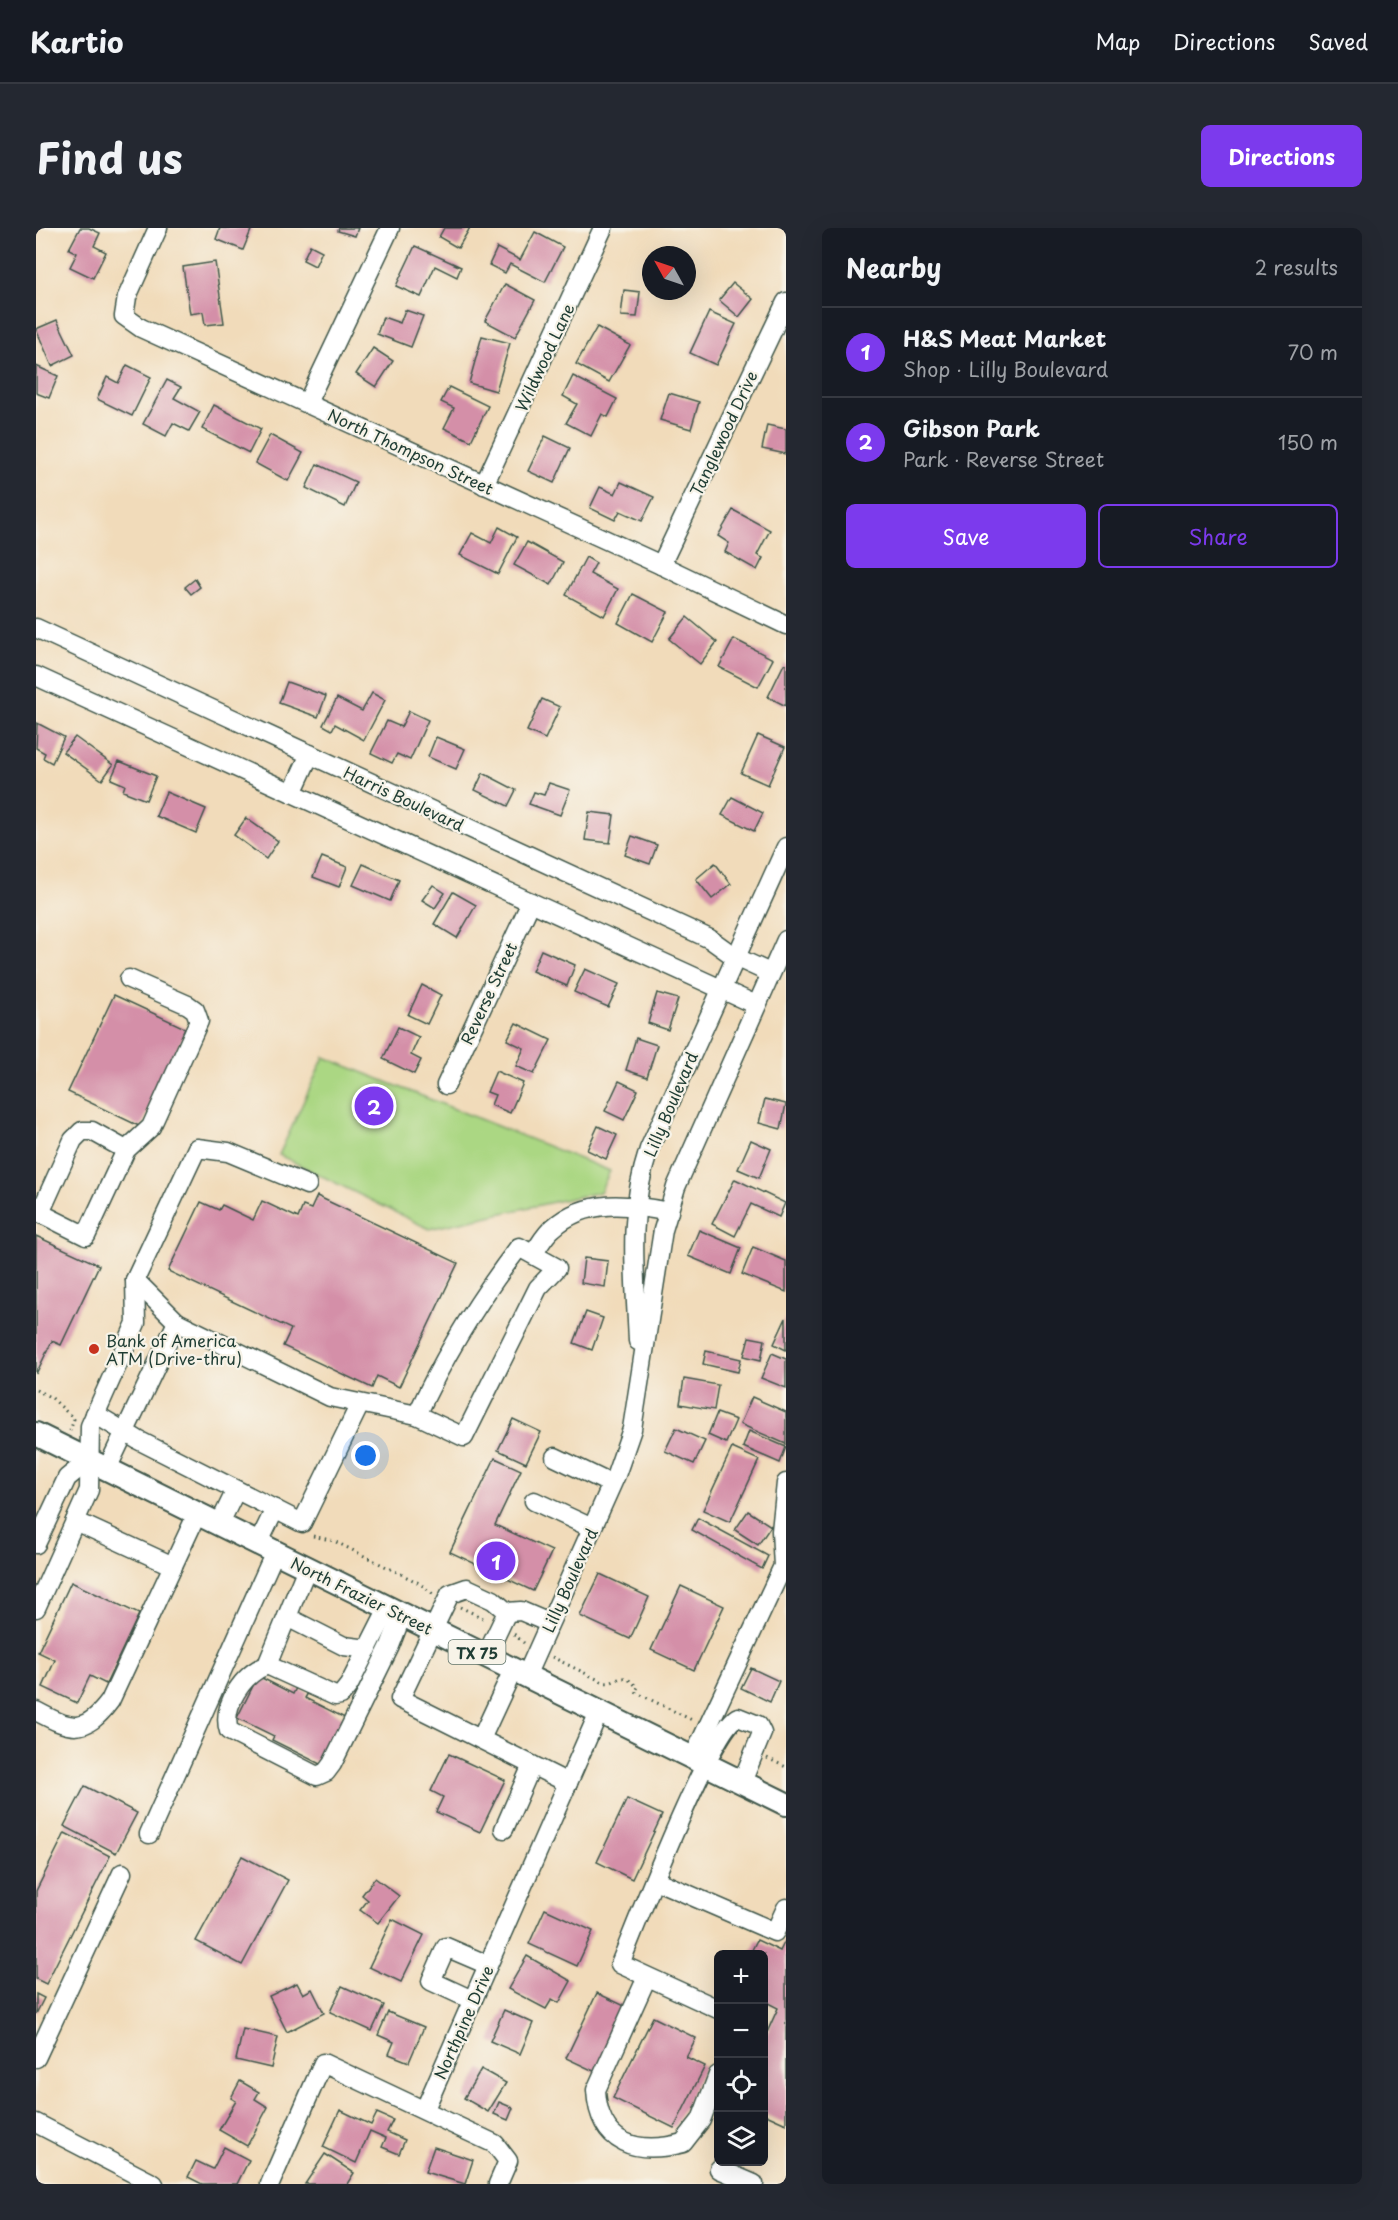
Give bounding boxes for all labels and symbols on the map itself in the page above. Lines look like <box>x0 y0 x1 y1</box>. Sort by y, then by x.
north arrow <box>642 246 696 300</box>
street label: Wildwood Lane <box>508 299 580 415</box>
street label: Tanglewood Drive <box>683 366 763 500</box>
street label: North Thompson Street <box>324 402 498 500</box>
street label: Harris Boulevard <box>340 760 468 837</box>
street label: Reverse Street <box>454 938 522 1048</box>
street label: Lilly Boulevard <box>637 1048 703 1160</box>
pin: 2 <box>354 1084 394 1128</box>
place label: Bank of America ATM (Drive-thru) <box>106 1328 242 1370</box>
marker: Bank of America ATM (Drive-thru) <box>87 1342 101 1356</box>
your location <box>351 1441 380 1470</box>
street label: Lilly Boulevard <box>535 1524 603 1636</box>
pin: 1 <box>476 1538 516 1584</box>
street label: North Frazier Street <box>287 1550 437 1640</box>
road number: TX 75 <box>448 1640 506 1664</box>
street label: Northpine Drive <box>427 1961 499 2083</box>

